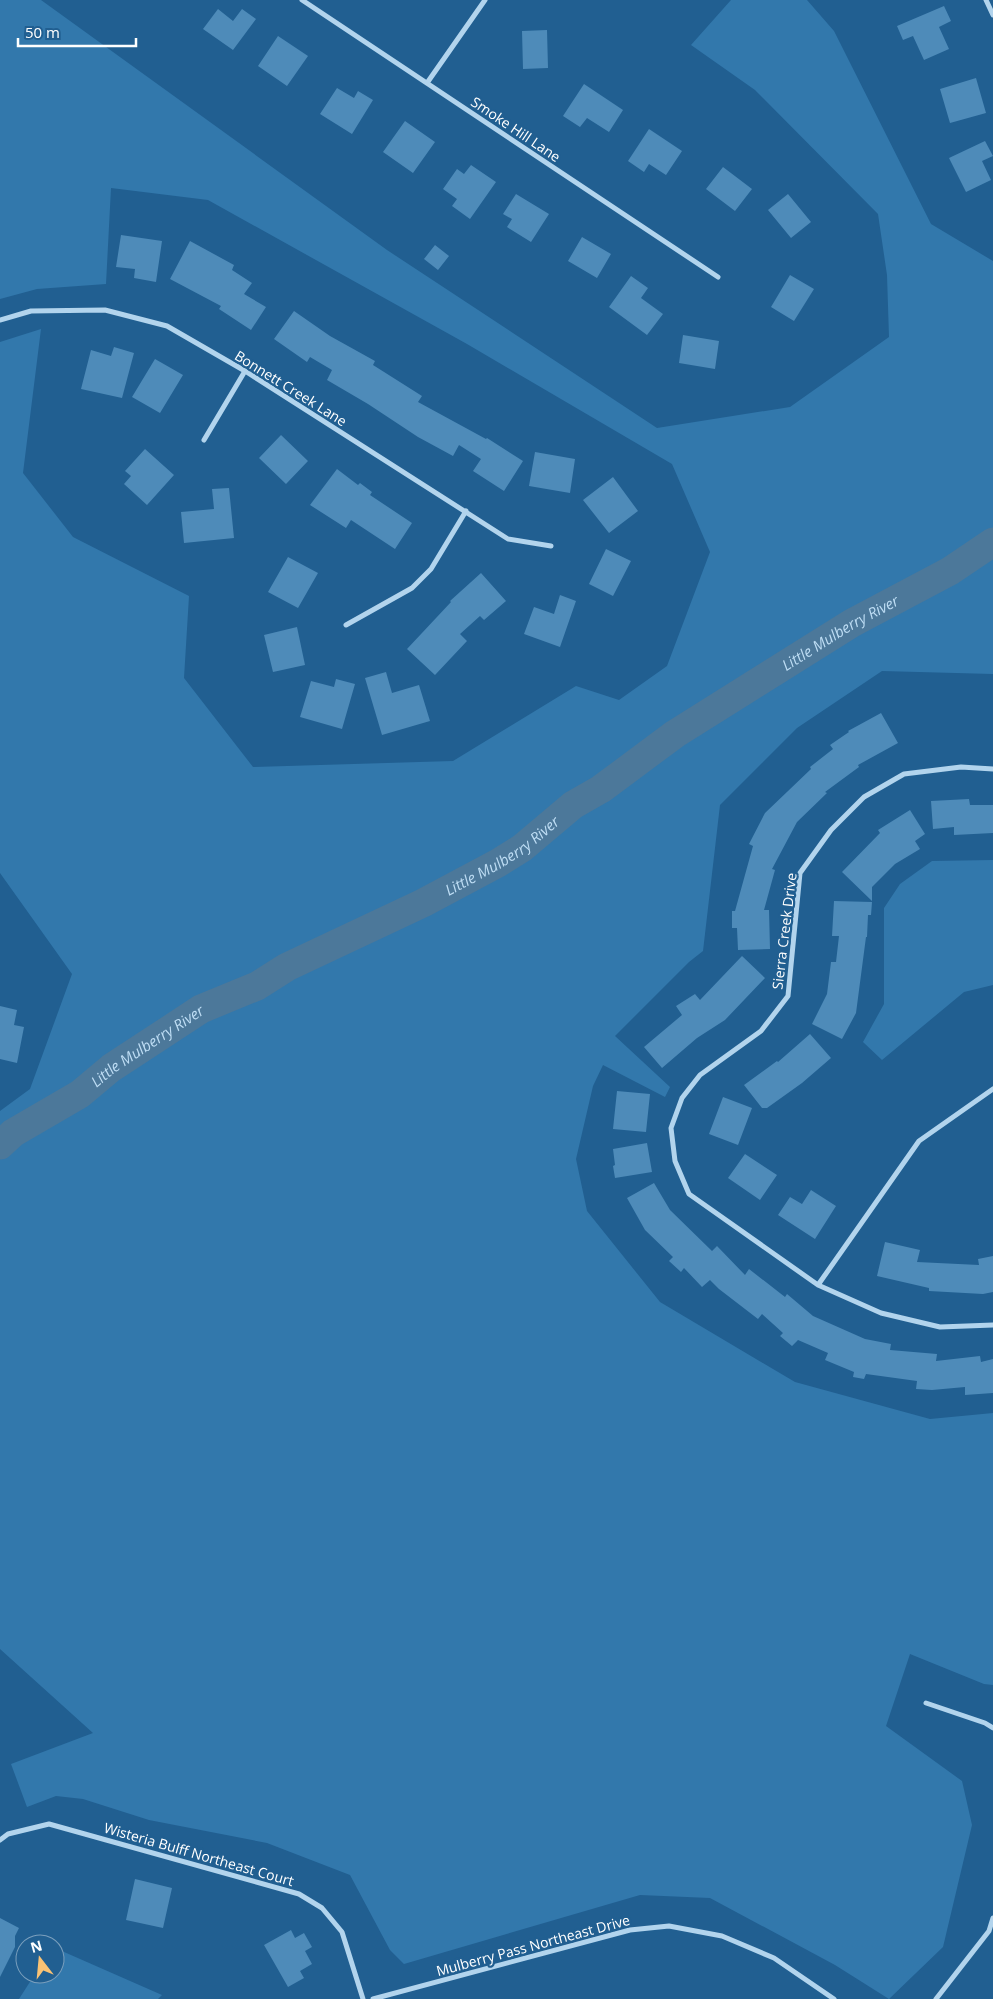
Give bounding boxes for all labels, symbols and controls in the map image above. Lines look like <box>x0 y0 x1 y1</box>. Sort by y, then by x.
scale bar <box>18 15 135 47</box>
text: 50 m <box>25 22 60 42</box>
street label: Smoke Hill Lane <box>468 92 565 166</box>
street label: Bonnett Creek Lane <box>231 346 351 430</box>
water label: Little Mulberry River <box>778 590 903 675</box>
water label: Little Mulberry River <box>441 810 564 900</box>
street label: Sierra Creek Drive <box>767 871 801 990</box>
water label: Little Mulberry River <box>86 999 208 1091</box>
street label: Wisteria Bulff Northeast Court <box>102 1818 296 1890</box>
street label: Mulberry Pass Northeast Drive <box>434 1910 632 1980</box>
north arrow <box>15 1934 65 1984</box>
text: N <box>28 1935 44 1957</box>

